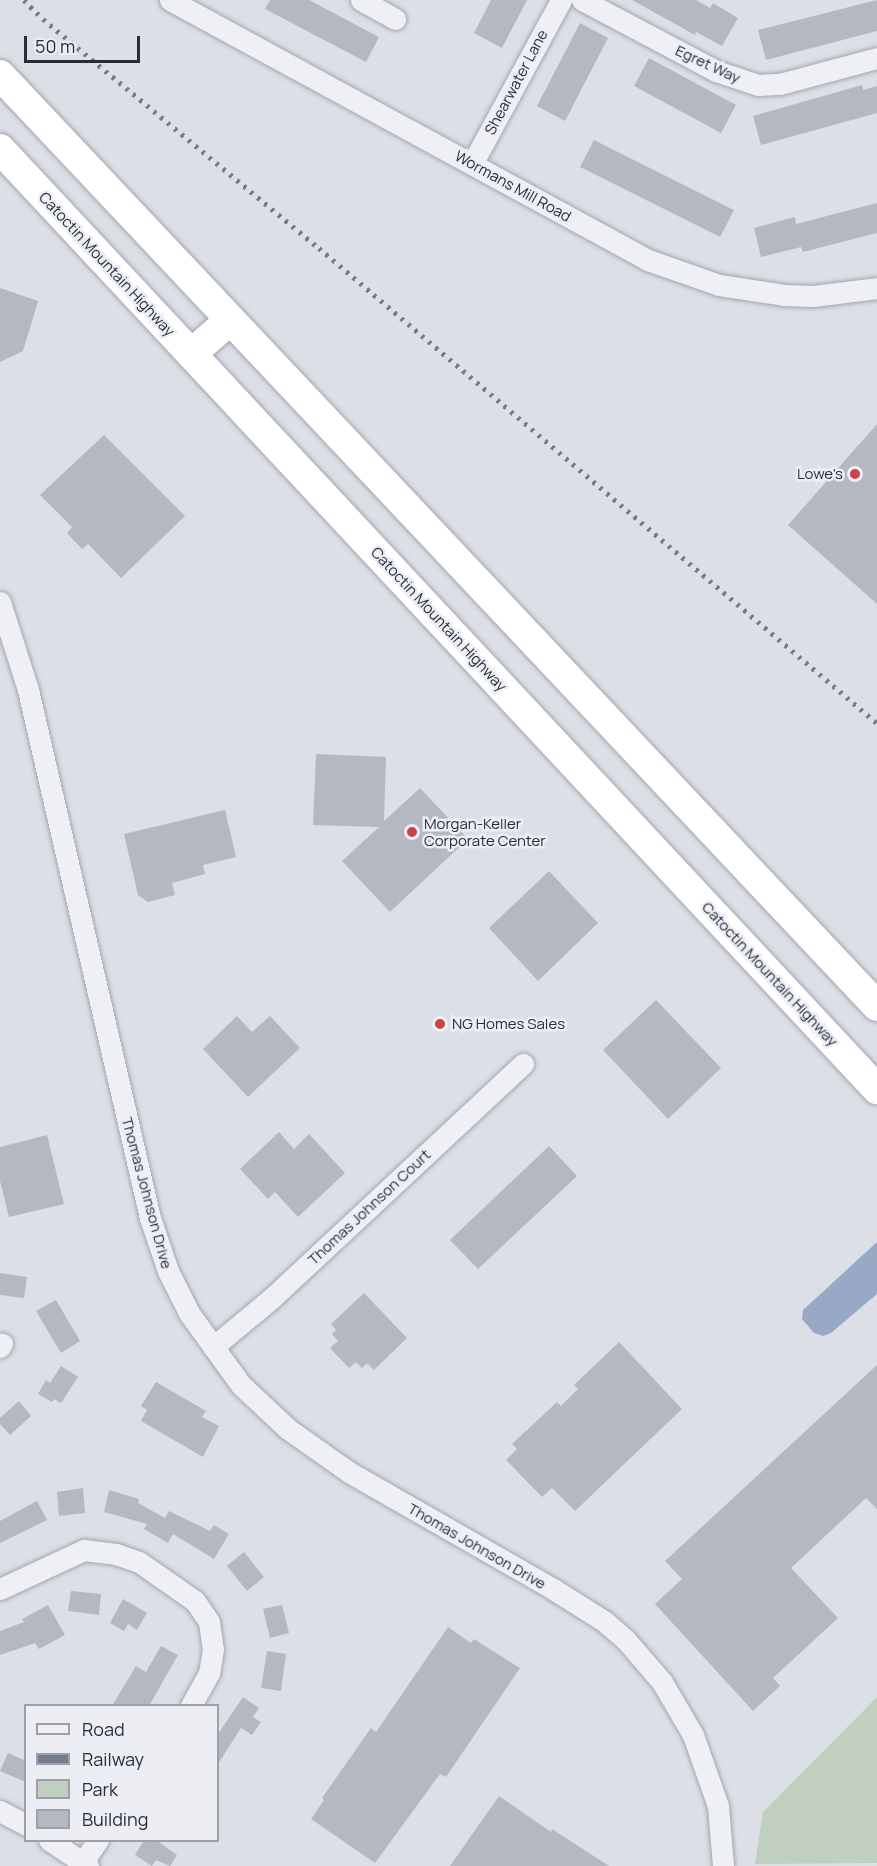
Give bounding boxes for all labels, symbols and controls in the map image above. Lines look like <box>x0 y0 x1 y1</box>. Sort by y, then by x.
scale bar <box>27 24 142 62</box>
street label: Shearwater Lane <box>481 26 551 138</box>
text: 50 m <box>35 34 75 58</box>
street label: Egret Way <box>673 41 743 87</box>
street label: Wormans Mill Road <box>452 147 574 225</box>
street label: Catoctin Mountain Highway <box>35 188 179 340</box>
place label: Lowe's <box>797 465 843 483</box>
marker: Lowe's <box>848 467 862 481</box>
street label: Catoctin Mountain Highway <box>367 543 511 695</box>
place label: Morgan-Keller Corporate Center <box>424 814 546 849</box>
marker: Morgan-Keller Corporate Center <box>405 825 419 839</box>
street label: Catoctin Mountain Highway <box>698 898 842 1050</box>
place label: NG Homes Sales <box>452 1015 565 1033</box>
marker: NG Homes Sales <box>433 1017 447 1031</box>
street label: Thomas Johnson Drive <box>118 1115 176 1271</box>
street label: Thomas Johnson Court <box>304 1146 434 1268</box>
street label: Thomas Johnson Drive <box>405 1499 549 1593</box>
legend <box>24 1704 219 1842</box>
text: Road <box>82 1717 125 1741</box>
text: Railway <box>82 1747 144 1771</box>
text: Park <box>82 1777 118 1801</box>
text: Building <box>82 1807 148 1831</box>

